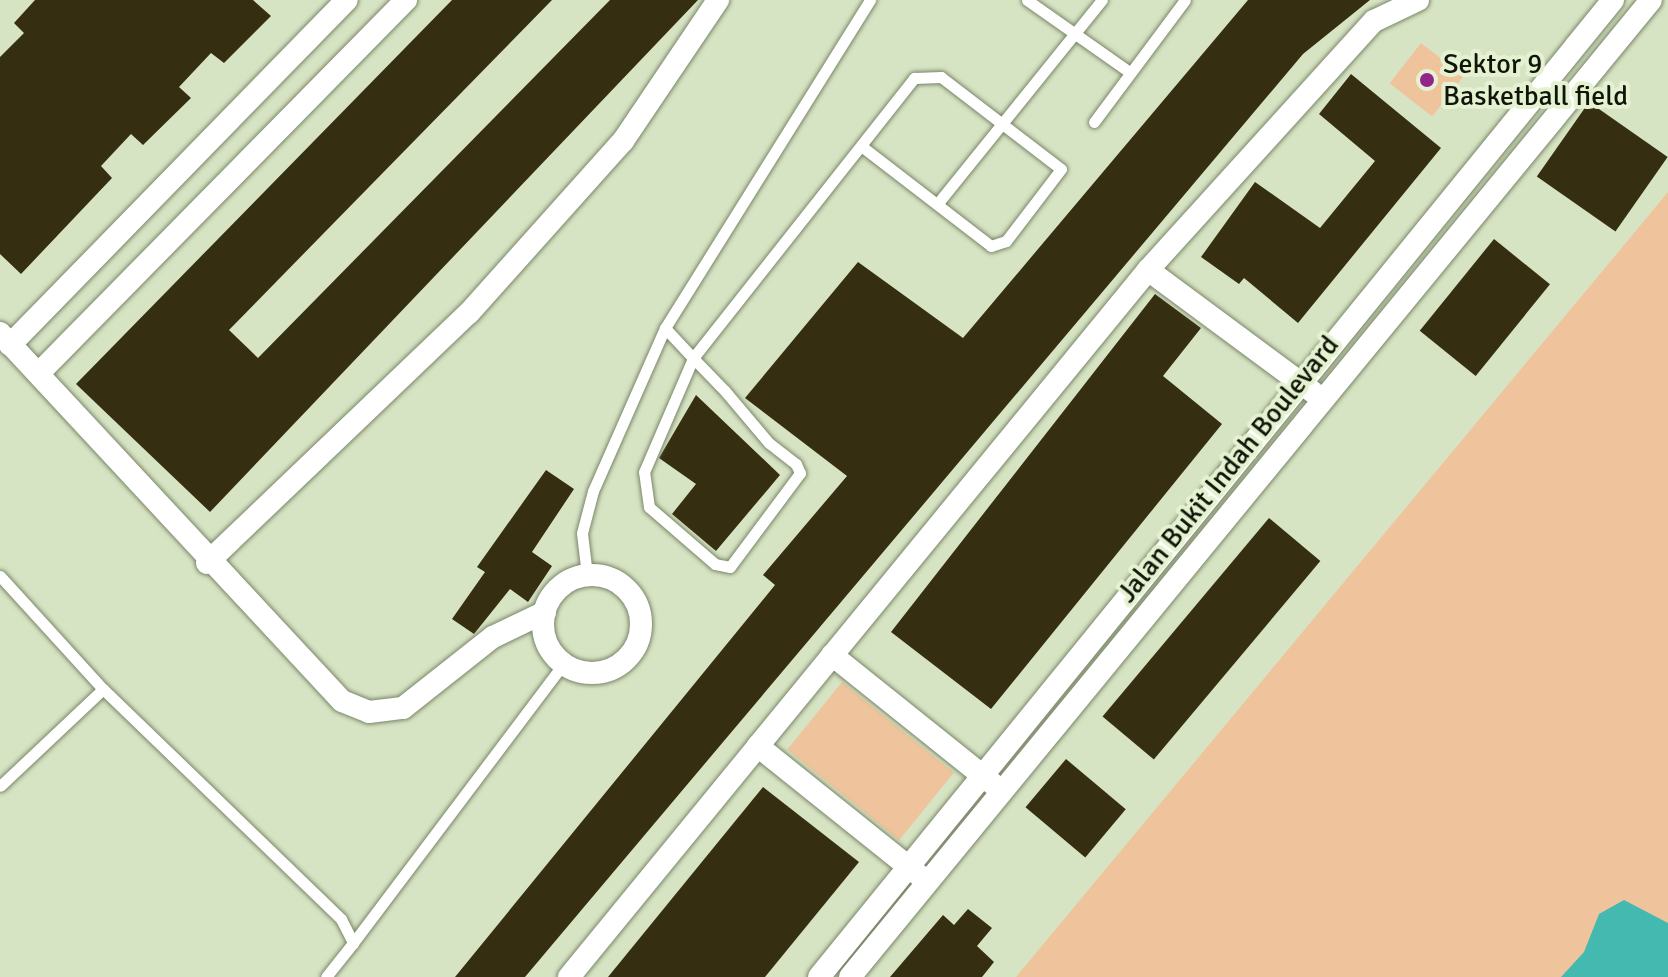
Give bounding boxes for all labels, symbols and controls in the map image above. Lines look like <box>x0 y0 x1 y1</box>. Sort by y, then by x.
place label: Sektor 9 Basketball field <box>1443 47 1628 113</box>
marker: Sektor 9 Basketball field <box>1418 71 1436 89</box>
street label: Jalan Bukit Indah Boulevard <box>1110 329 1346 609</box>

